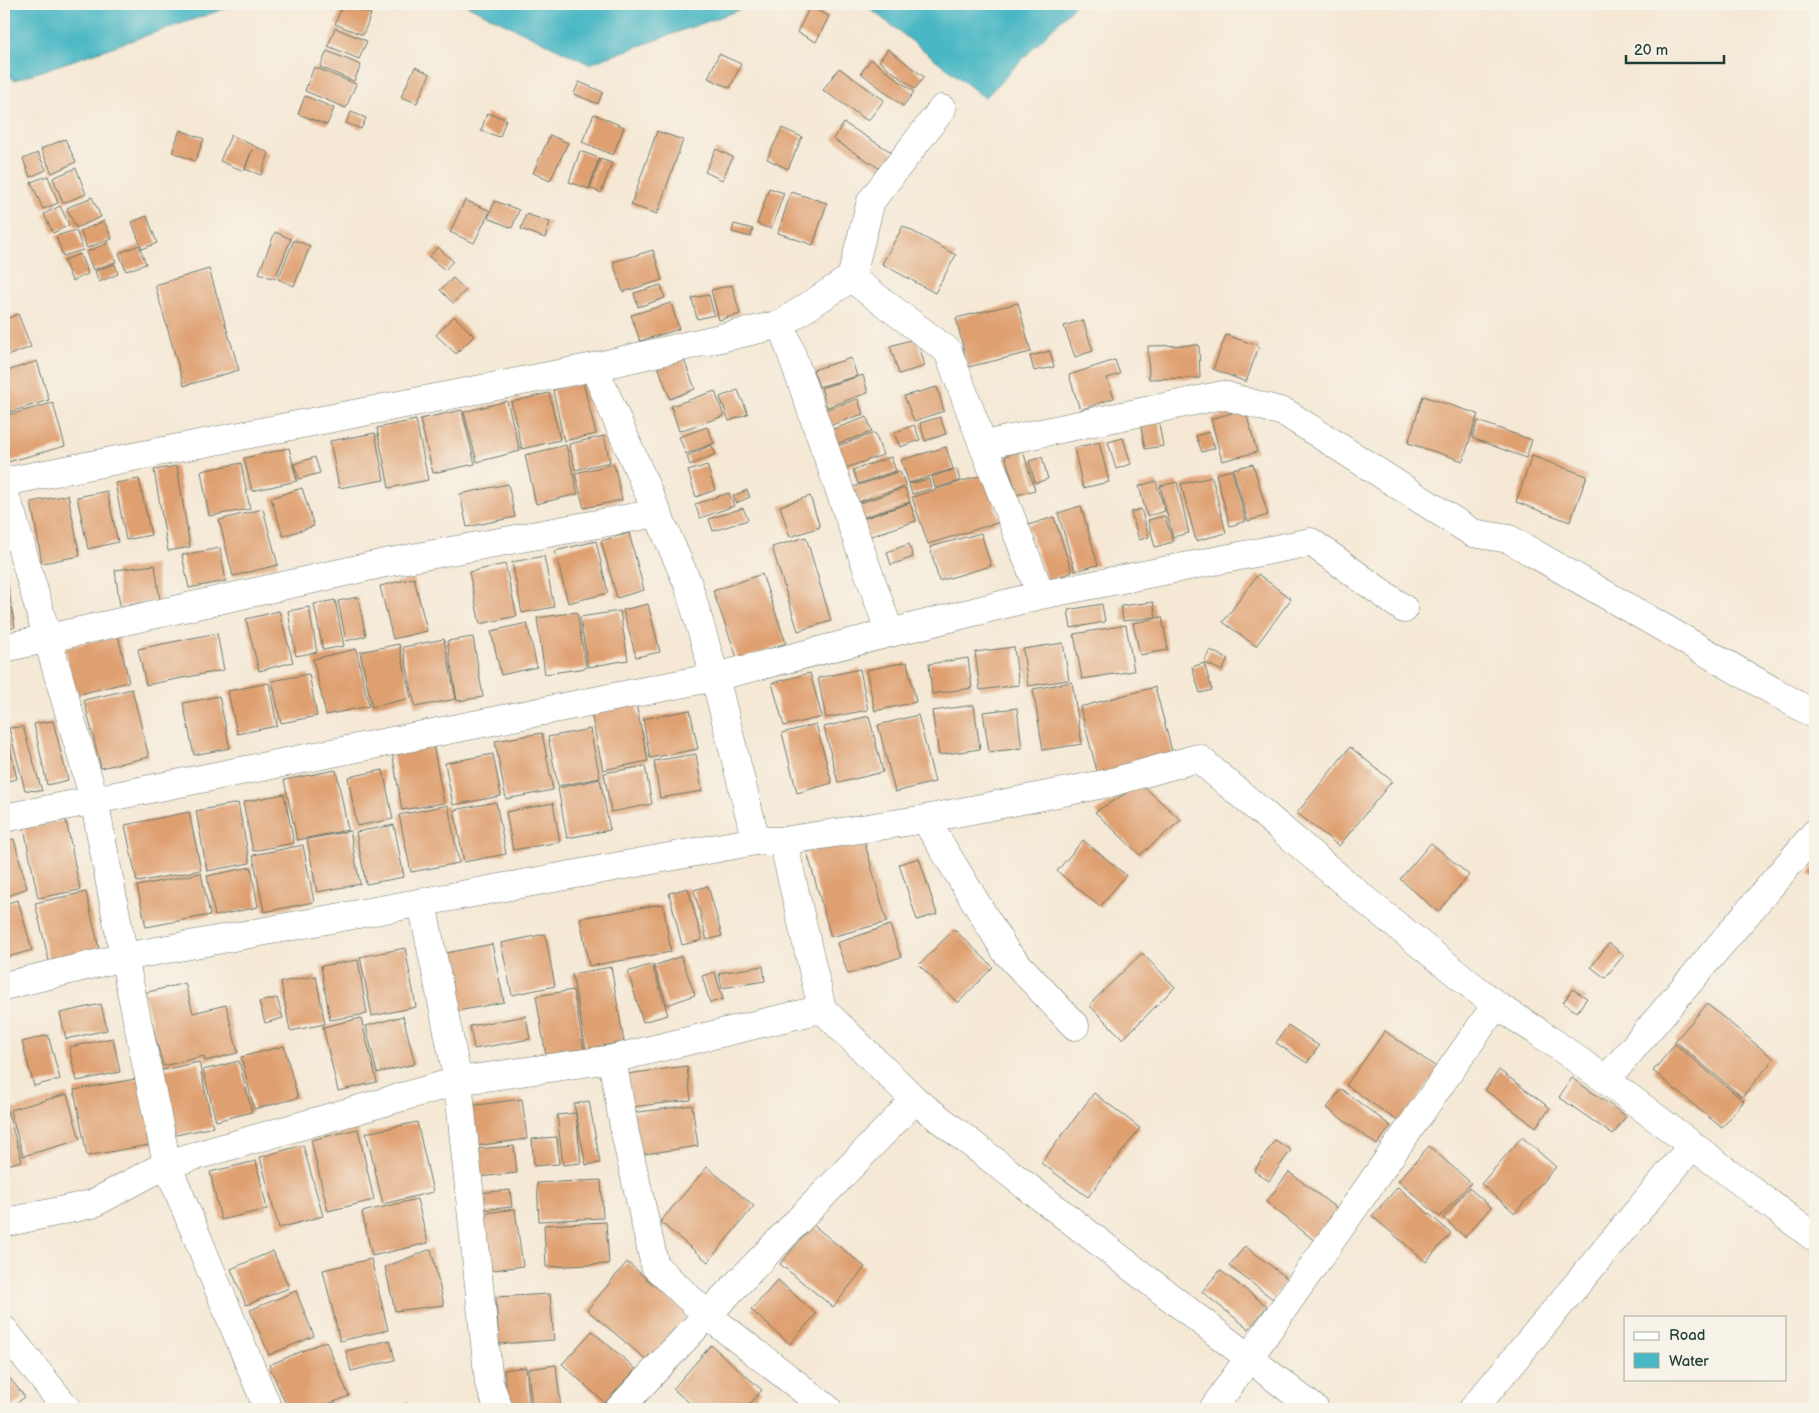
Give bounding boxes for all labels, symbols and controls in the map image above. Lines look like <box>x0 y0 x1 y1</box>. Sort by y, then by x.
scale bar <box>1626 32 1724 64</box>
text: 20 m <box>1634 41 1668 60</box>
legend <box>1624 1316 1786 1380</box>
text: Road <box>1669 1326 1705 1345</box>
text: Water <box>1669 1352 1709 1371</box>

